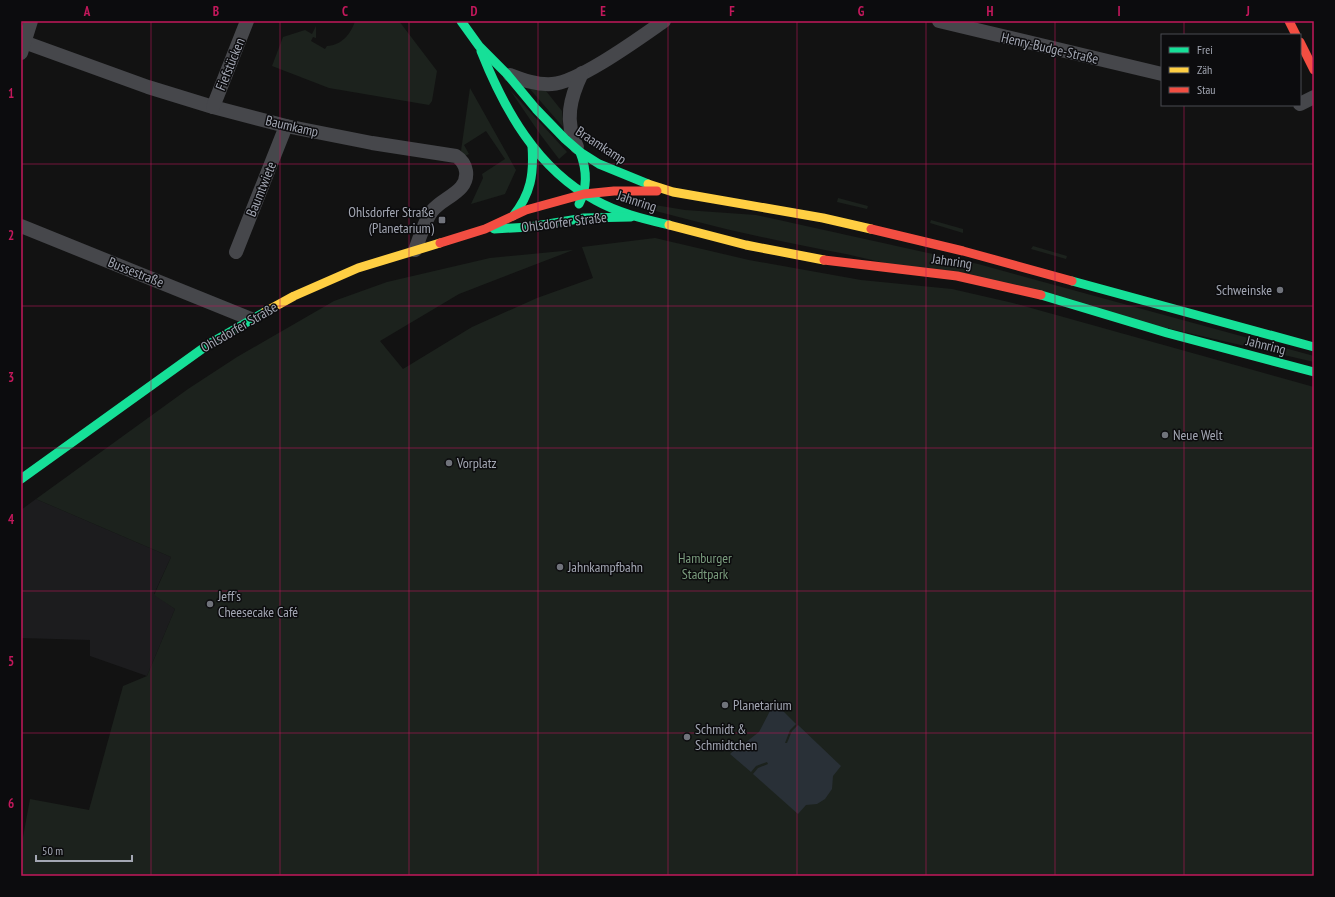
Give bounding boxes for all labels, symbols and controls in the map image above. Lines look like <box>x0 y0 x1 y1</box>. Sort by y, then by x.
text: A <box>83 3 91 20</box>
text: B <box>213 3 219 20</box>
text: C <box>342 3 348 20</box>
text: D <box>471 3 478 20</box>
text: E <box>600 3 606 20</box>
text: F <box>729 3 735 20</box>
text: G <box>858 3 865 20</box>
text: H <box>987 3 994 20</box>
text: I <box>1117 3 1121 20</box>
text: J <box>1245 3 1250 20</box>
street label: Henry-Budge-Straße <box>1000 28 1101 68</box>
legend <box>1161 34 1301 106</box>
street label: Fiefstücken <box>211 35 249 93</box>
text: Frei <box>1197 42 1213 57</box>
text: Zäh <box>1197 62 1212 77</box>
text: Stau <box>1197 82 1215 97</box>
text: 1 <box>8 85 14 102</box>
street label: Baumkamp <box>264 111 320 141</box>
street label: Braamkamp <box>572 122 630 168</box>
street label: Baumtwiete <box>242 159 280 219</box>
street label: Jahnring <box>614 186 659 216</box>
place label: Ohlsdorfer Straße (Planetarium) <box>348 203 435 237</box>
street label: Ohlsdorfer Straße <box>520 208 608 236</box>
marker: Ohlsdorfer Straße (Planetarium) <box>437 215 447 225</box>
text: 2 <box>8 227 14 244</box>
street label: Jahnring <box>930 249 973 273</box>
street label: Bussestraße <box>105 253 167 291</box>
place label: Schweinske <box>1216 281 1272 299</box>
marker: Schweinske <box>1275 285 1285 295</box>
street label: Ohlsdorfer Straße <box>197 298 281 356</box>
street label: Jahnring <box>1243 331 1288 359</box>
text: 3 <box>8 369 14 386</box>
place label: Neue Welt <box>1173 426 1223 444</box>
marker: Neue Welt <box>1160 430 1170 440</box>
place label: Vorplatz <box>456 454 497 472</box>
marker: Vorplatz <box>444 458 454 468</box>
text: 4 <box>8 511 15 528</box>
park label: Hamburger Stadtpark <box>678 549 732 583</box>
place label: Jahnkampfbahn <box>567 558 643 576</box>
marker: Jahnkampfbahn <box>555 562 565 572</box>
place label: Jeff's Cheesecake Café <box>217 587 298 621</box>
marker: Jeff's Cheesecake Café <box>205 599 215 609</box>
text: 5 <box>8 653 14 670</box>
place label: Planetarium <box>733 696 792 714</box>
marker: Planetarium <box>720 700 730 710</box>
place label: Schmidt & Schmidtchen <box>695 720 757 754</box>
marker: Schmidt & Schmidtchen <box>682 732 692 742</box>
text: 6 <box>8 795 14 812</box>
scale bar <box>36 837 132 863</box>
text: 50 m <box>42 843 63 858</box>

